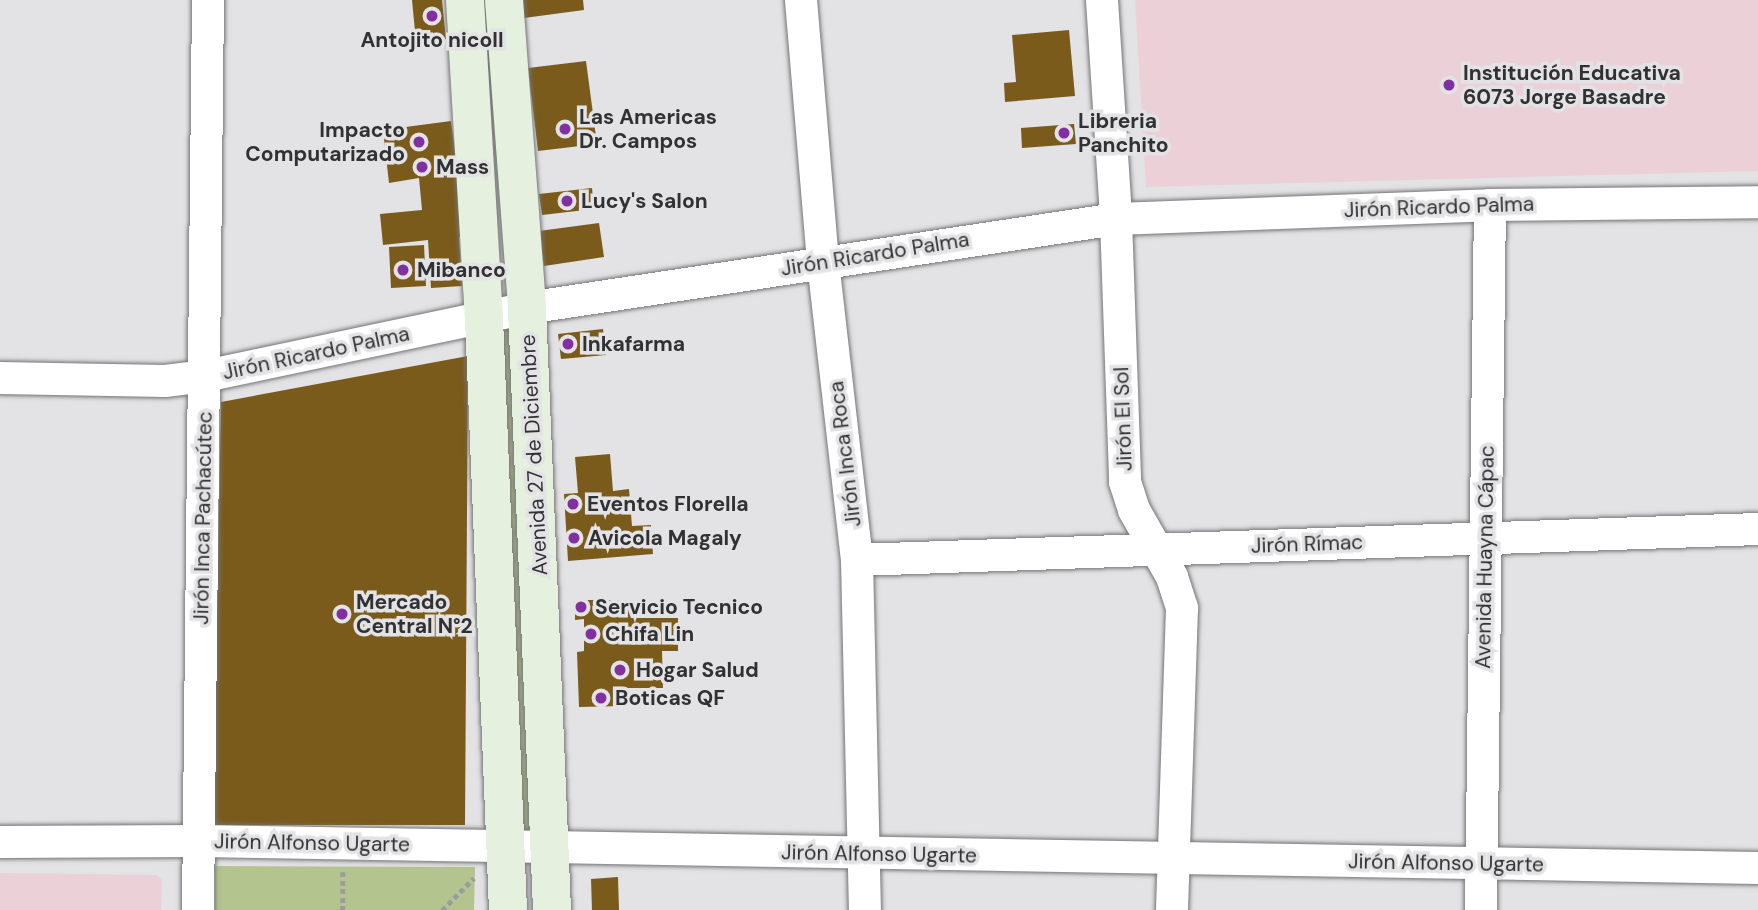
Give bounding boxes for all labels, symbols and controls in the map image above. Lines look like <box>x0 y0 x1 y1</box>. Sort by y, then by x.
marker: Antojito nicoll <box>424 8 440 24</box>
place label: Antojito nicoll <box>360 27 504 53</box>
place label: Institución Educativa 6073 Jorge Basadre <box>1463 60 1681 110</box>
marker: Institución Educativa 6073 Jorge Basadre <box>1441 77 1457 93</box>
place label: Las Americas Dr. Campos <box>579 104 717 154</box>
place label: Libreria Panchito <box>1078 108 1169 158</box>
place label: Impacto Computarizado <box>245 117 405 167</box>
marker: Las Americas Dr. Campos <box>557 121 573 137</box>
marker: Libreria Panchito <box>1056 125 1072 141</box>
marker: Impacto Computarizado <box>411 134 427 150</box>
place label: Mass <box>436 154 489 180</box>
marker: Mass <box>414 159 430 175</box>
place label: Lucy's Salon <box>581 188 708 214</box>
street label: Jirón Ricardo Palma <box>1343 191 1535 223</box>
marker: Lucy's Salon <box>559 193 575 209</box>
street label: Jirón Ricardo Palma <box>779 227 971 281</box>
place label: Mibanco <box>417 257 506 283</box>
marker: Mibanco <box>395 262 411 278</box>
street label: Jirón Ricardo Palma <box>220 321 412 385</box>
place label: Inkafarma <box>582 331 685 357</box>
street label: Avenida 27 de Diciembre <box>515 334 553 576</box>
marker: Inkafarma <box>560 336 576 352</box>
street label: Jirón El Sol <box>1109 366 1137 472</box>
street label: Jirón Inca Roca <box>824 380 866 528</box>
street label: Jirón Inca Pachacútec <box>189 411 217 625</box>
street label: Avenida Huayna Cápac <box>1470 445 1500 669</box>
place label: Eventos Florella <box>587 491 749 517</box>
marker: Eventos Florella <box>565 496 581 512</box>
place label: Avicola Magaly <box>588 525 742 551</box>
street label: Jirón Rímac <box>1250 529 1364 559</box>
marker: Avicola Magaly <box>566 530 582 546</box>
place label: Mercado Central N°2 <box>356 589 473 639</box>
place label: Servicio Tecnico <box>595 594 763 620</box>
marker: Servicio Tecnico <box>573 599 589 615</box>
marker: Mercado Central N°2 <box>334 606 350 622</box>
place label: Chifa Lin <box>605 621 694 647</box>
marker: Chifa Lin <box>583 626 599 642</box>
place label: Hogar Salud <box>636 657 759 683</box>
marker: Hogar Salud <box>610 660 630 680</box>
place label: Boticas QF <box>615 685 725 711</box>
marker: Boticas QF <box>593 690 609 706</box>
street label: Jirón Alfonso Ugarte <box>214 829 410 857</box>
street label: Jirón Alfonso Ugarte <box>781 840 977 868</box>
street label: Jirón Alfonso Ugarte <box>1348 849 1544 877</box>

